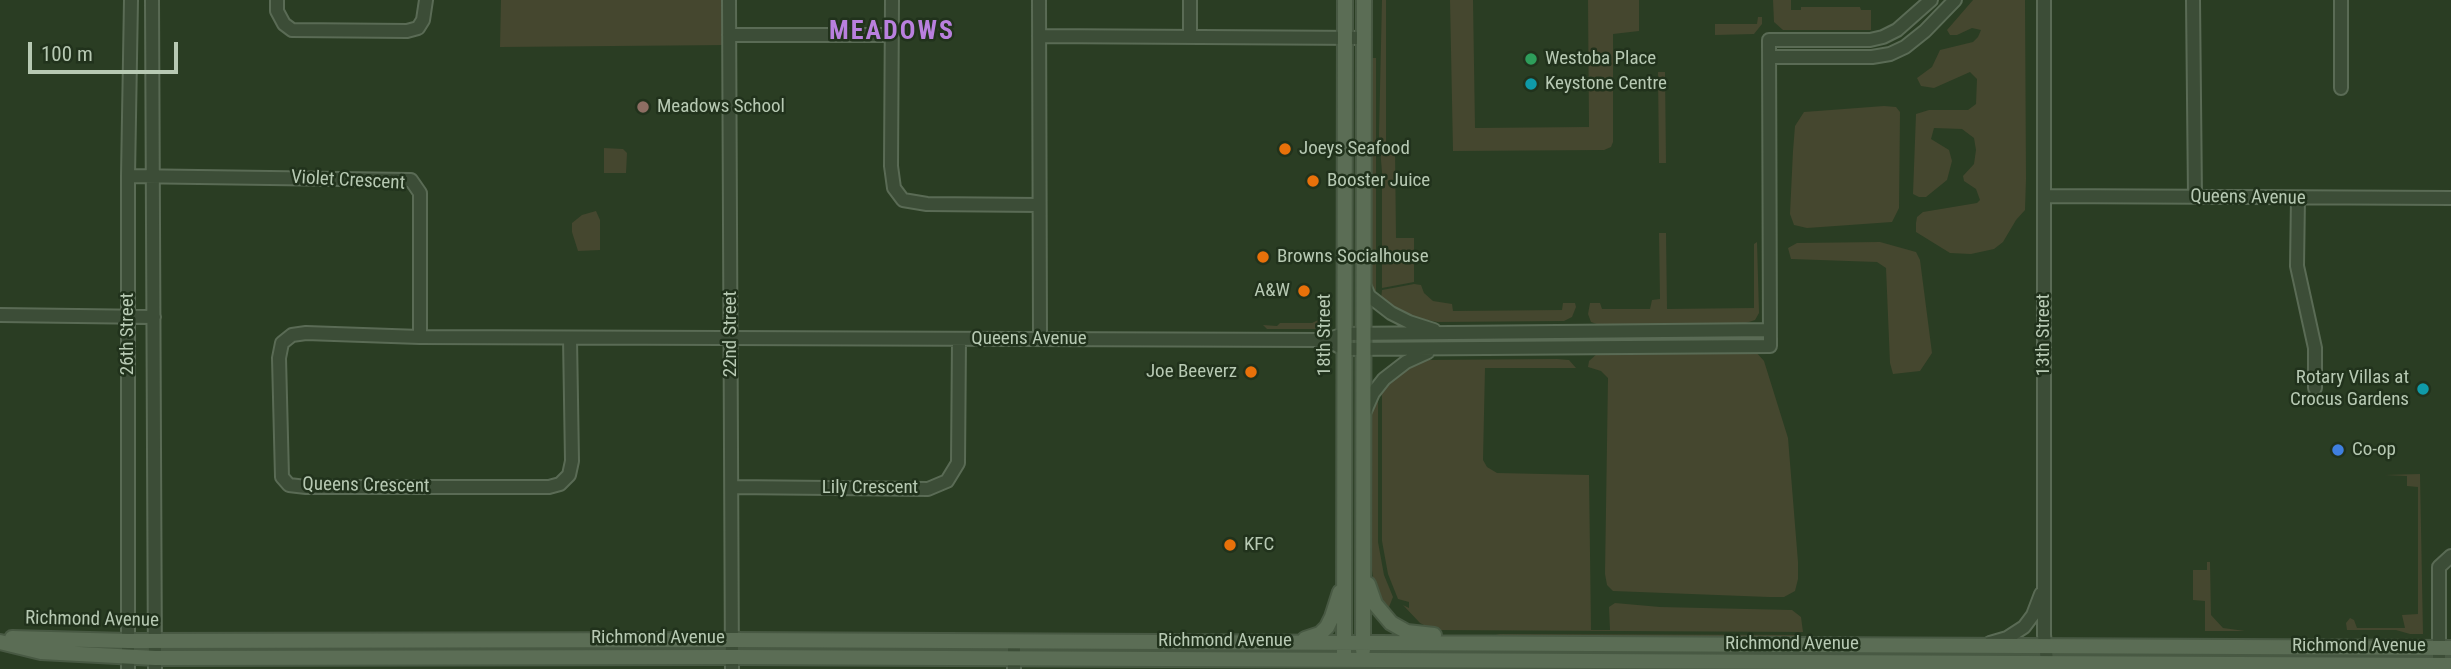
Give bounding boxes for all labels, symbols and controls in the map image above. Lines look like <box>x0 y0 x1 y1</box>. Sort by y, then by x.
district label: MEADOWS <box>830 16 954 48</box>
scale bar <box>32 28 182 72</box>
text: 100 m <box>41 42 93 66</box>
place label: Westoba Place <box>1545 48 1656 70</box>
marker: Westoba Place <box>1523 51 1539 67</box>
place label: Keystone Centre <box>1545 73 1667 95</box>
marker: Keystone Centre <box>1523 76 1539 92</box>
place label: Meadows School <box>657 96 785 118</box>
marker: Meadows School <box>635 99 651 115</box>
place label: Joeys Seafood <box>1299 138 1410 160</box>
marker: Joeys Seafood <box>1277 141 1293 157</box>
street label: Violet Crescent <box>290 167 406 195</box>
place label: Booster Juice <box>1327 170 1430 192</box>
marker: Booster Juice <box>1305 173 1321 189</box>
street label: Queens Avenue <box>2190 186 2306 210</box>
place label: Browns Socialhouse <box>1277 246 1429 268</box>
marker: Browns Socialhouse <box>1255 249 1271 265</box>
place label: A&W <box>1254 280 1290 302</box>
marker: A&W <box>1296 283 1312 299</box>
street label: 22nd Street <box>720 291 742 377</box>
street label: 26th Street <box>117 293 139 375</box>
street label: 18th Street <box>1314 294 1336 376</box>
street label: 13th Street <box>2033 294 2055 376</box>
street label: Queens Avenue <box>971 328 1087 350</box>
place label: Joe Beeverz <box>1146 361 1237 383</box>
marker: Joe Beeverz <box>1243 364 1259 380</box>
place label: Rotary Villas at Crocus Gardens <box>2290 367 2409 411</box>
marker: Rotary Villas at Crocus Gardens <box>2415 381 2431 397</box>
place label: Co-op <box>2352 439 2396 461</box>
marker: Co-op <box>2330 442 2346 458</box>
street label: Queens Crescent <box>302 473 430 499</box>
street label: Lily Crescent <box>822 477 918 499</box>
place label: KFC <box>1244 534 1274 556</box>
marker: KFC <box>1222 537 1238 553</box>
street label: Richmond Avenue <box>25 607 159 633</box>
street label: Richmond Avenue <box>591 627 725 649</box>
street label: Richmond Avenue <box>1158 630 1292 652</box>
street label: Richmond Avenue <box>1725 633 1859 655</box>
street label: Richmond Avenue <box>2292 635 2426 657</box>

